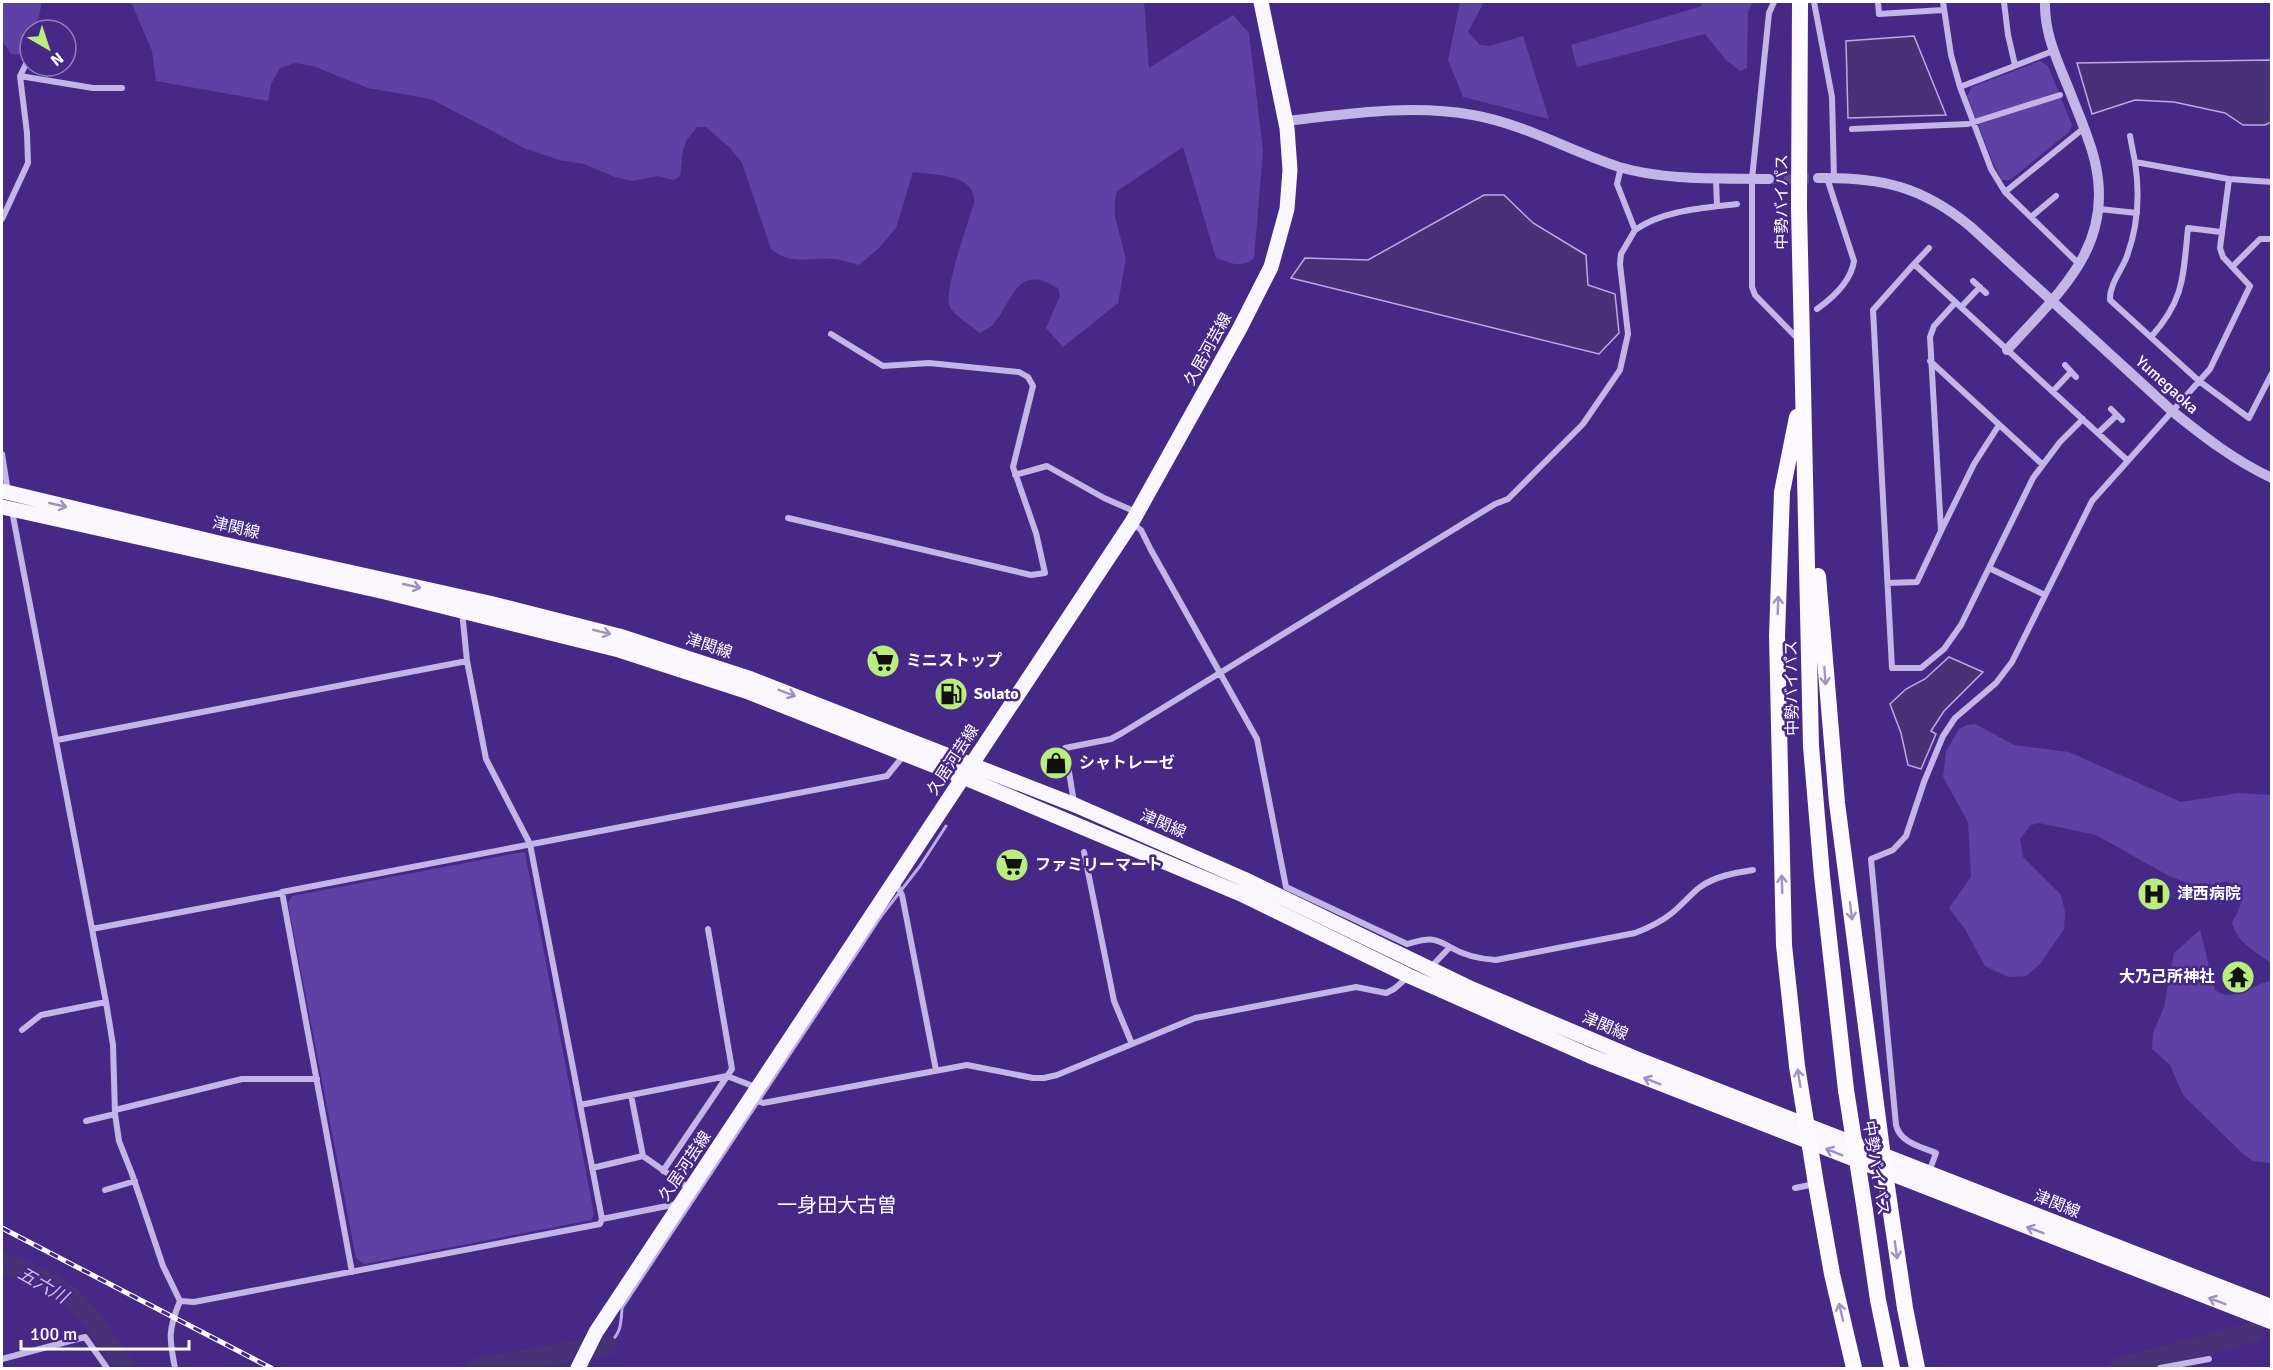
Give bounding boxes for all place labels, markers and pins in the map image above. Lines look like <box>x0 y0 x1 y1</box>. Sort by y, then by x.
supermarket icon: ミニストップ <box>865 643 901 679</box>
place label: ミニストップ <box>906 651 1002 671</box>
fuel station icon: Solato <box>933 676 969 712</box>
place label: Solato <box>974 684 1019 704</box>
shop icon: シャトレーゼ <box>1038 745 1074 781</box>
place label: シャトレーゼ <box>1079 753 1175 773</box>
supermarket icon: ファミリーマート <box>994 847 1030 883</box>
place label: ファミリーマート <box>1035 855 1163 875</box>
hospital icon: 津西病院 <box>2136 876 2172 912</box>
place label: 津西病院 <box>2177 884 2241 904</box>
temple icon: 大乃己所神社 <box>2220 959 2256 995</box>
place label: 大乃己所神社 <box>2119 967 2215 987</box>

